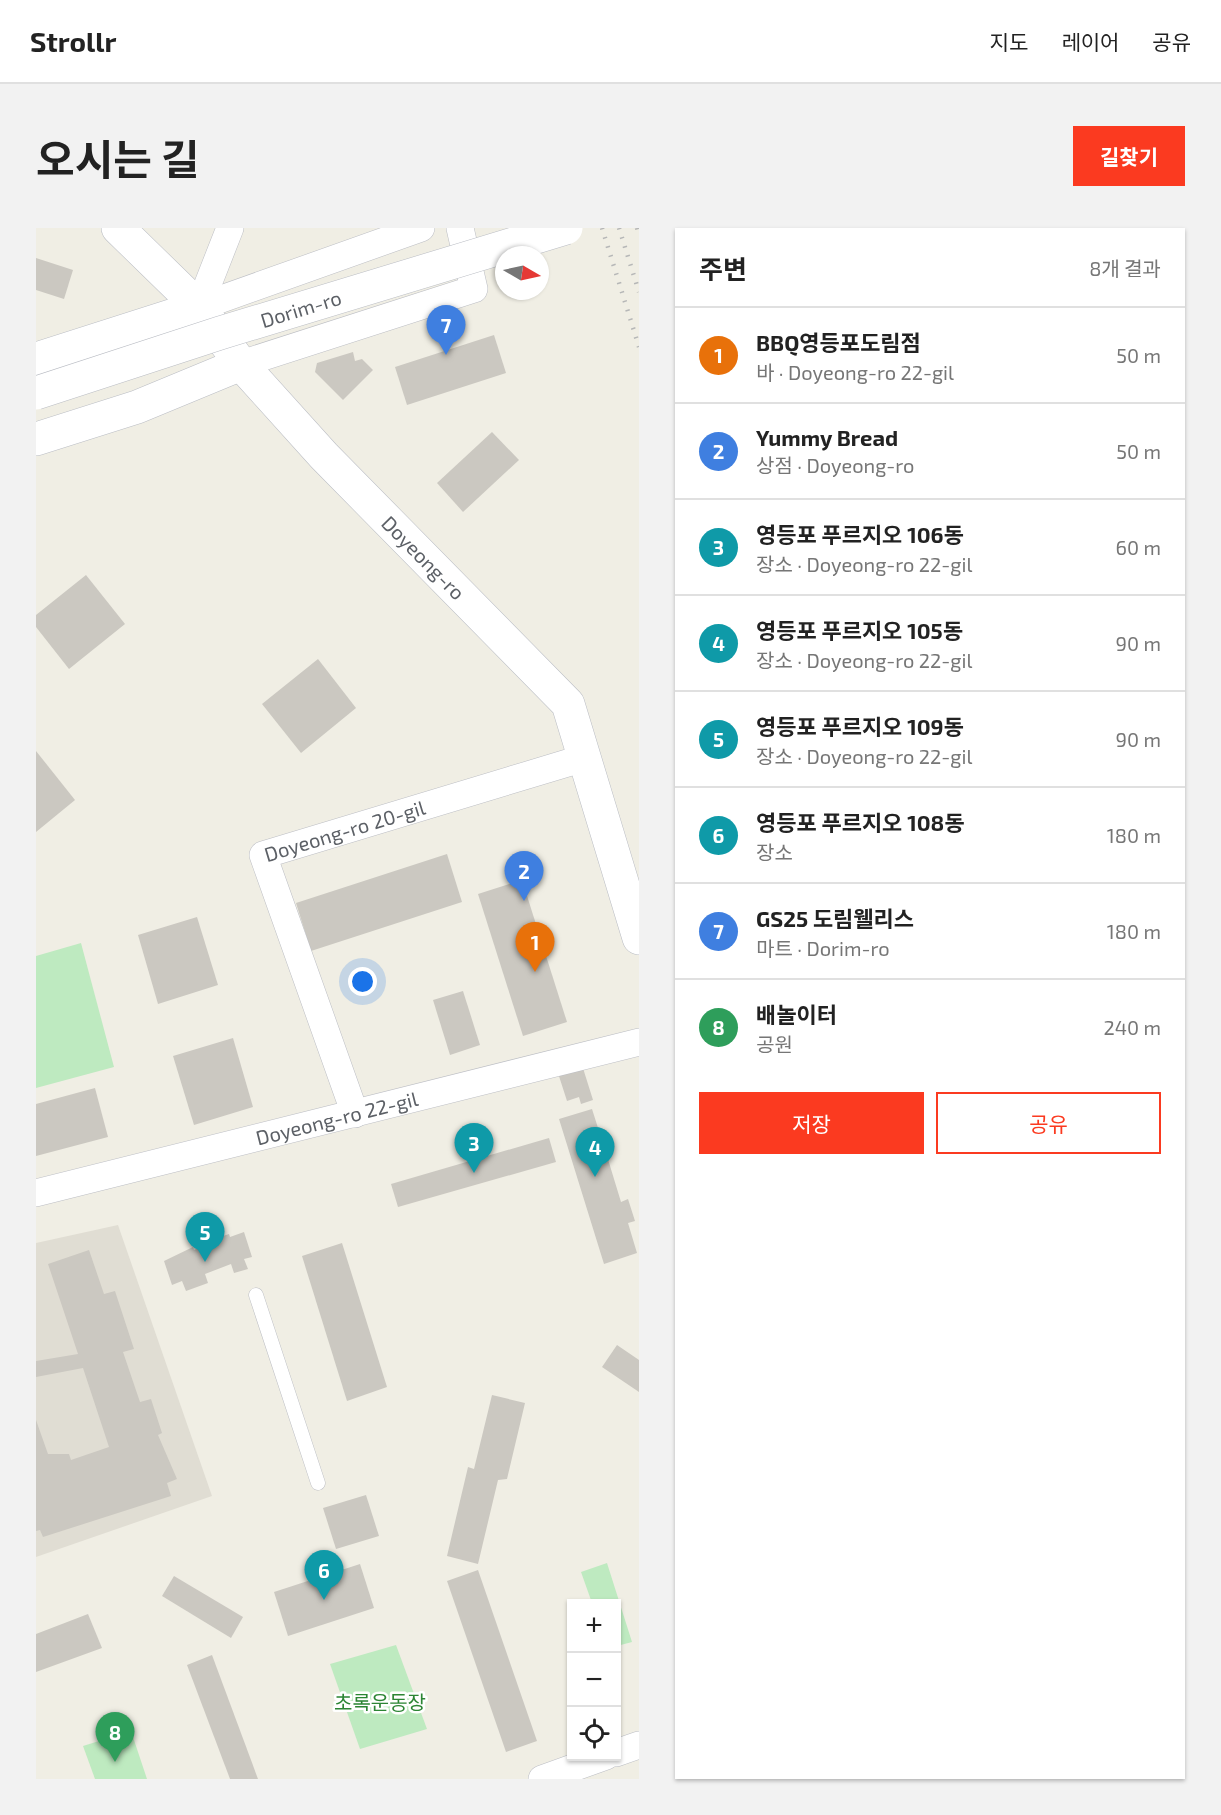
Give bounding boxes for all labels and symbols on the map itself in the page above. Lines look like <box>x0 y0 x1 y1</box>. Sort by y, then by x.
north arrow <box>495 246 549 300</box>
street label: Dorim-ro <box>257 285 344 332</box>
pin: 7 <box>426 306 466 355</box>
street label: Doyeong-ro <box>377 510 470 604</box>
street label: Doyeong-ro 20-gil <box>261 795 428 866</box>
pin: 2 <box>504 852 544 901</box>
pin: 1 <box>516 922 554 972</box>
your location <box>348 967 377 996</box>
street label: Doyeong-ro 22-gil <box>253 1086 420 1150</box>
pin: 3 <box>454 1124 494 1173</box>
pin: 4 <box>576 1128 614 1177</box>
pin: 5 <box>186 1212 224 1262</box>
pin: 6 <box>304 1550 344 1600</box>
park label: 초록운동장 <box>334 1690 426 1714</box>
pin: 8 <box>96 1712 134 1762</box>

